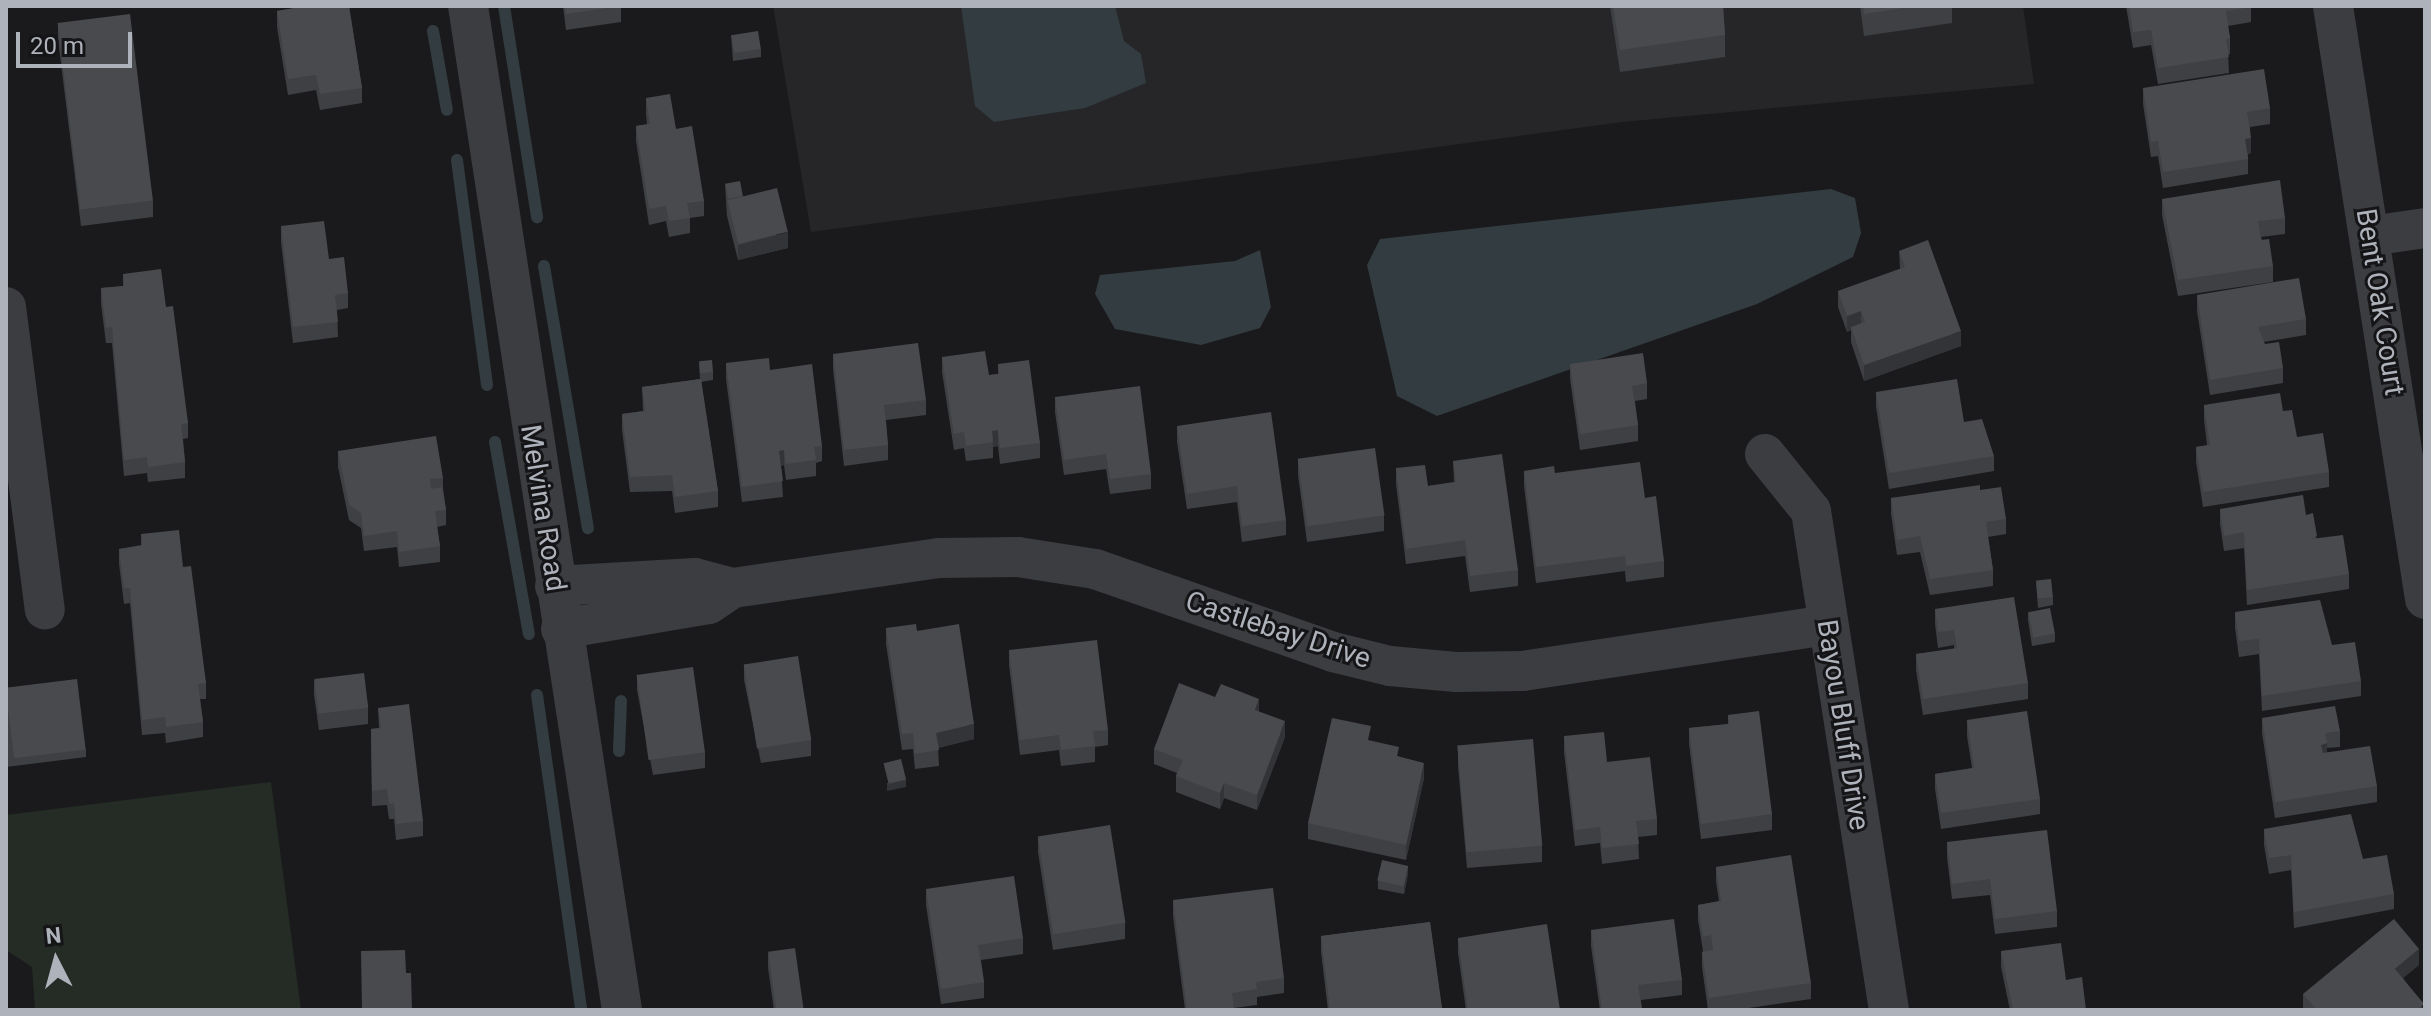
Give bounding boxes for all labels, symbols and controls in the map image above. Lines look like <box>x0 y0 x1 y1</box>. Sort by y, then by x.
scale bar <box>20 16 136 66</box>
text: 20 m <box>30 32 84 60</box>
street label: Bent Oak Court <box>2349 206 2411 398</box>
street label: Melvina Road <box>513 422 573 594</box>
street label: Castlebay Drive <box>1181 584 1375 676</box>
street label: Bayou Bluff Drive <box>1810 617 1876 833</box>
north arrow <box>16 920 96 1000</box>
text: N <box>44 922 62 949</box>

